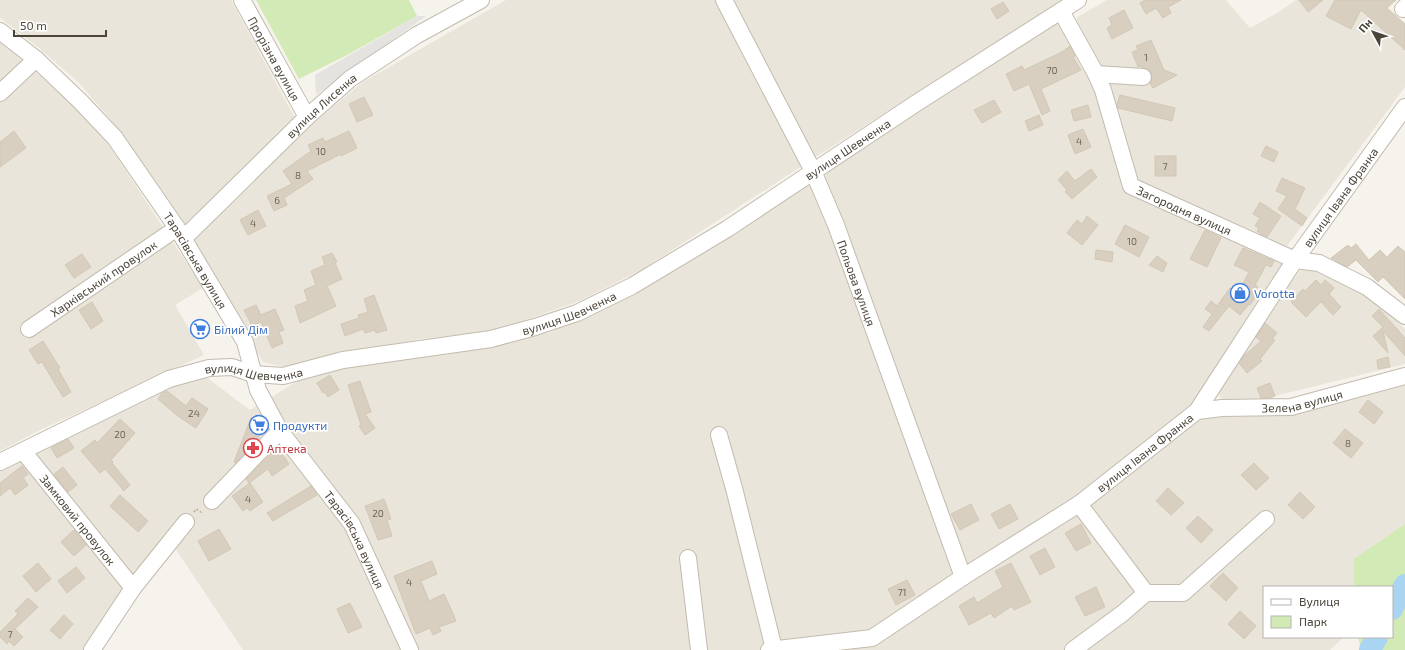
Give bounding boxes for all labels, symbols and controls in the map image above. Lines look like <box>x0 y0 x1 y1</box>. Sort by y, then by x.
scale bar <box>14 12 106 38</box>
north arrow <box>1353 12 1393 52</box>
street label: Прорізна вулиця <box>246 14 304 103</box>
text: Пн <box>1355 16 1375 35</box>
text: 50 m <box>20 18 47 32</box>
house number: 1 <box>1144 51 1148 63</box>
house number: 70 <box>1046 64 1058 76</box>
street label: вулиця Лисенка <box>283 70 359 141</box>
street label: вулиця Шевченка <box>802 115 893 182</box>
house number: 4 <box>1076 135 1082 147</box>
house number: 10 <box>316 145 326 157</box>
street label: вулиця Івана Франка <box>1300 145 1381 250</box>
house number: 7 <box>1162 160 1168 172</box>
house number: 8 <box>295 169 301 181</box>
street label: Загородня вулиця <box>1135 183 1234 238</box>
house number: 6 <box>274 194 280 206</box>
street label: Тарасівська вулиця <box>161 209 230 311</box>
house number: 4 <box>250 217 256 229</box>
house number: 10 <box>1127 235 1137 247</box>
street label: Харківський провулок <box>47 237 160 320</box>
street label: Польова вулиця <box>835 238 879 328</box>
shop icon: Vorotta <box>1229 282 1251 304</box>
place label: Vorotta <box>1254 286 1295 300</box>
street label: вулиця Шевченка <box>520 288 618 337</box>
supermarket icon: Білий Дім <box>189 318 211 340</box>
place label: Білий Дім <box>214 322 268 336</box>
street label: вулиця Шевченка <box>203 360 304 383</box>
street label: Зелена вулиця <box>1261 386 1344 415</box>
house number: 24 <box>188 407 200 419</box>
street label: вулиця Івана Франка <box>1094 410 1196 495</box>
supermarket icon: Продукти <box>248 414 270 436</box>
place label: Продукти <box>273 418 327 433</box>
house number: 20 <box>114 428 126 440</box>
pharmacy icon: Аптека <box>242 437 264 459</box>
house number: 8 <box>1345 437 1351 449</box>
place label: Аптека <box>267 441 307 455</box>
street label: Замковий провулок <box>37 471 119 568</box>
street label: Тарасівська вулиця <box>322 488 388 591</box>
house number: 4 <box>245 493 251 505</box>
house number: 20 <box>372 507 384 519</box>
house number: 4 <box>406 576 412 588</box>
house number: 71 <box>897 586 907 598</box>
legend <box>1263 586 1393 638</box>
text: Вулиця <box>1299 594 1340 609</box>
text: Парк <box>1299 614 1328 628</box>
house number: 7 <box>7 628 13 640</box>

